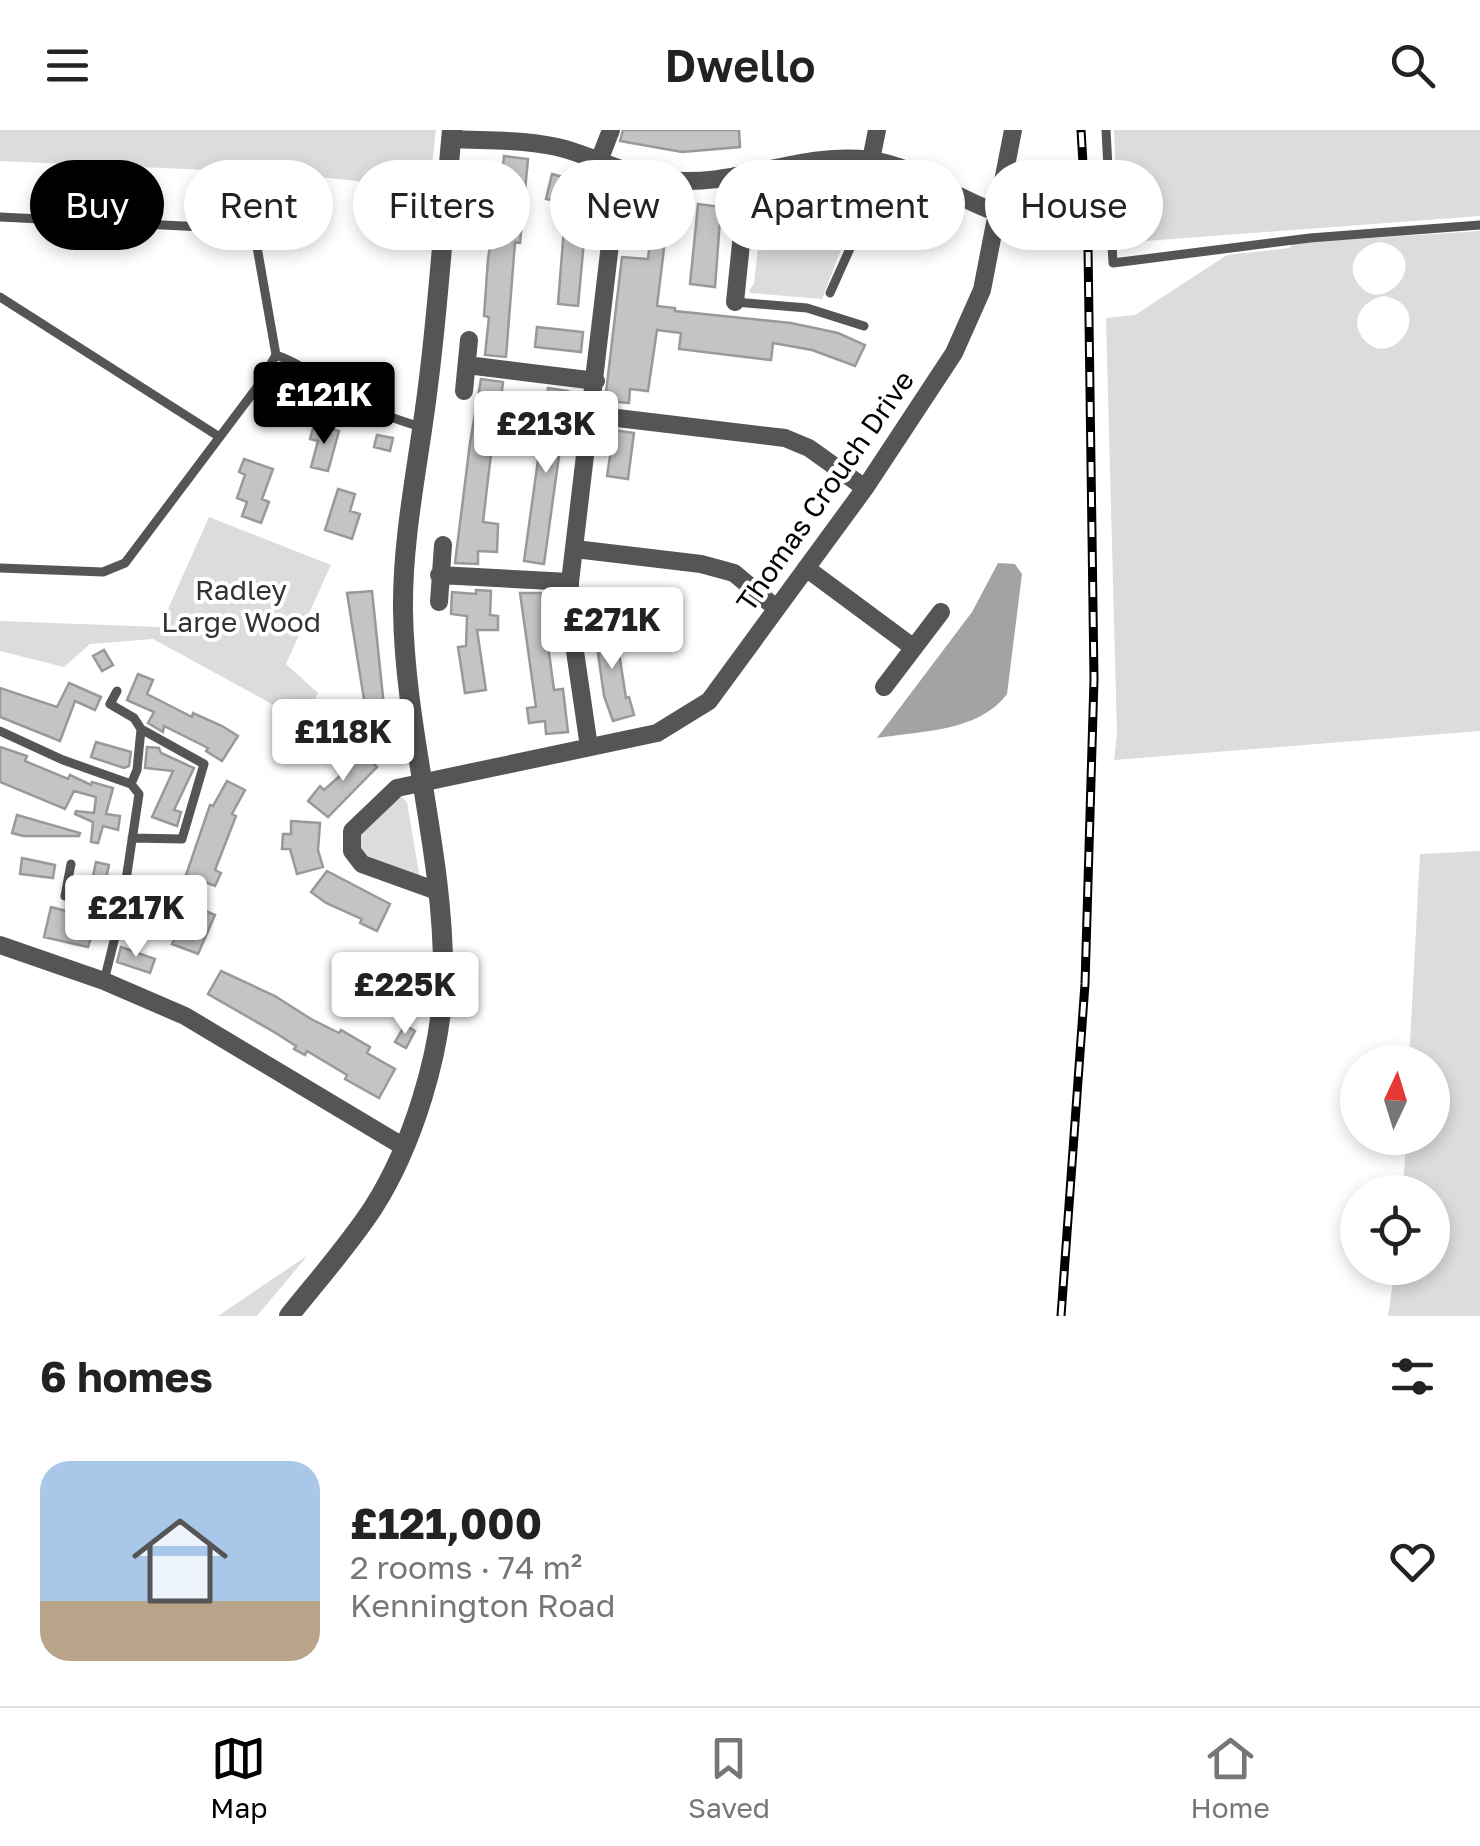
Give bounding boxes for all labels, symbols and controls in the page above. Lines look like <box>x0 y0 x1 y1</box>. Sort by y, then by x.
icon: menu <box>40 38 95 93</box>
text: Dwello <box>664 38 816 92</box>
icon: search <box>1385 38 1440 93</box>
chip: Buy <box>30 160 164 250</box>
chip: Rent <box>184 160 333 250</box>
chip: Filters <box>353 160 530 250</box>
chip: New <box>550 160 695 250</box>
chip: Apartment <box>715 160 965 250</box>
chip: House <box>985 160 1163 250</box>
pin: £121K <box>254 362 394 447</box>
street label: Thomas Crouch Drive <box>729 364 920 617</box>
text: £121K <box>276 375 372 413</box>
pin: £213K <box>476 391 616 476</box>
text: £213K <box>496 404 596 442</box>
park label: Radley Large Wood <box>161 573 321 638</box>
pin: £271K <box>542 587 682 672</box>
text: £271K <box>563 600 661 638</box>
pin: £118K <box>273 699 413 784</box>
text: £118K <box>294 712 392 750</box>
pin: £217K <box>66 875 206 960</box>
text: £217K <box>87 888 185 926</box>
pin: £225K <box>335 952 475 1037</box>
text: £225K <box>354 965 456 1003</box>
north arrow <box>1340 1045 1450 1155</box>
map controls <box>1340 1045 1450 1285</box>
button: locate <box>1340 1175 1450 1285</box>
icon: filters <box>1385 1349 1440 1404</box>
text: 6 homes <box>40 1351 213 1401</box>
text: £121,000 <box>350 1498 542 1548</box>
icon: home <box>120 1501 240 1621</box>
icon: heart <box>1385 1534 1440 1589</box>
text: 2 rooms · 74 m² <box>350 1548 582 1586</box>
text: Kennington Road <box>350 1586 615 1624</box>
tab: Map <box>210 1731 267 1824</box>
tab: Saved <box>688 1731 770 1824</box>
tab: Home <box>1191 1731 1270 1824</box>

